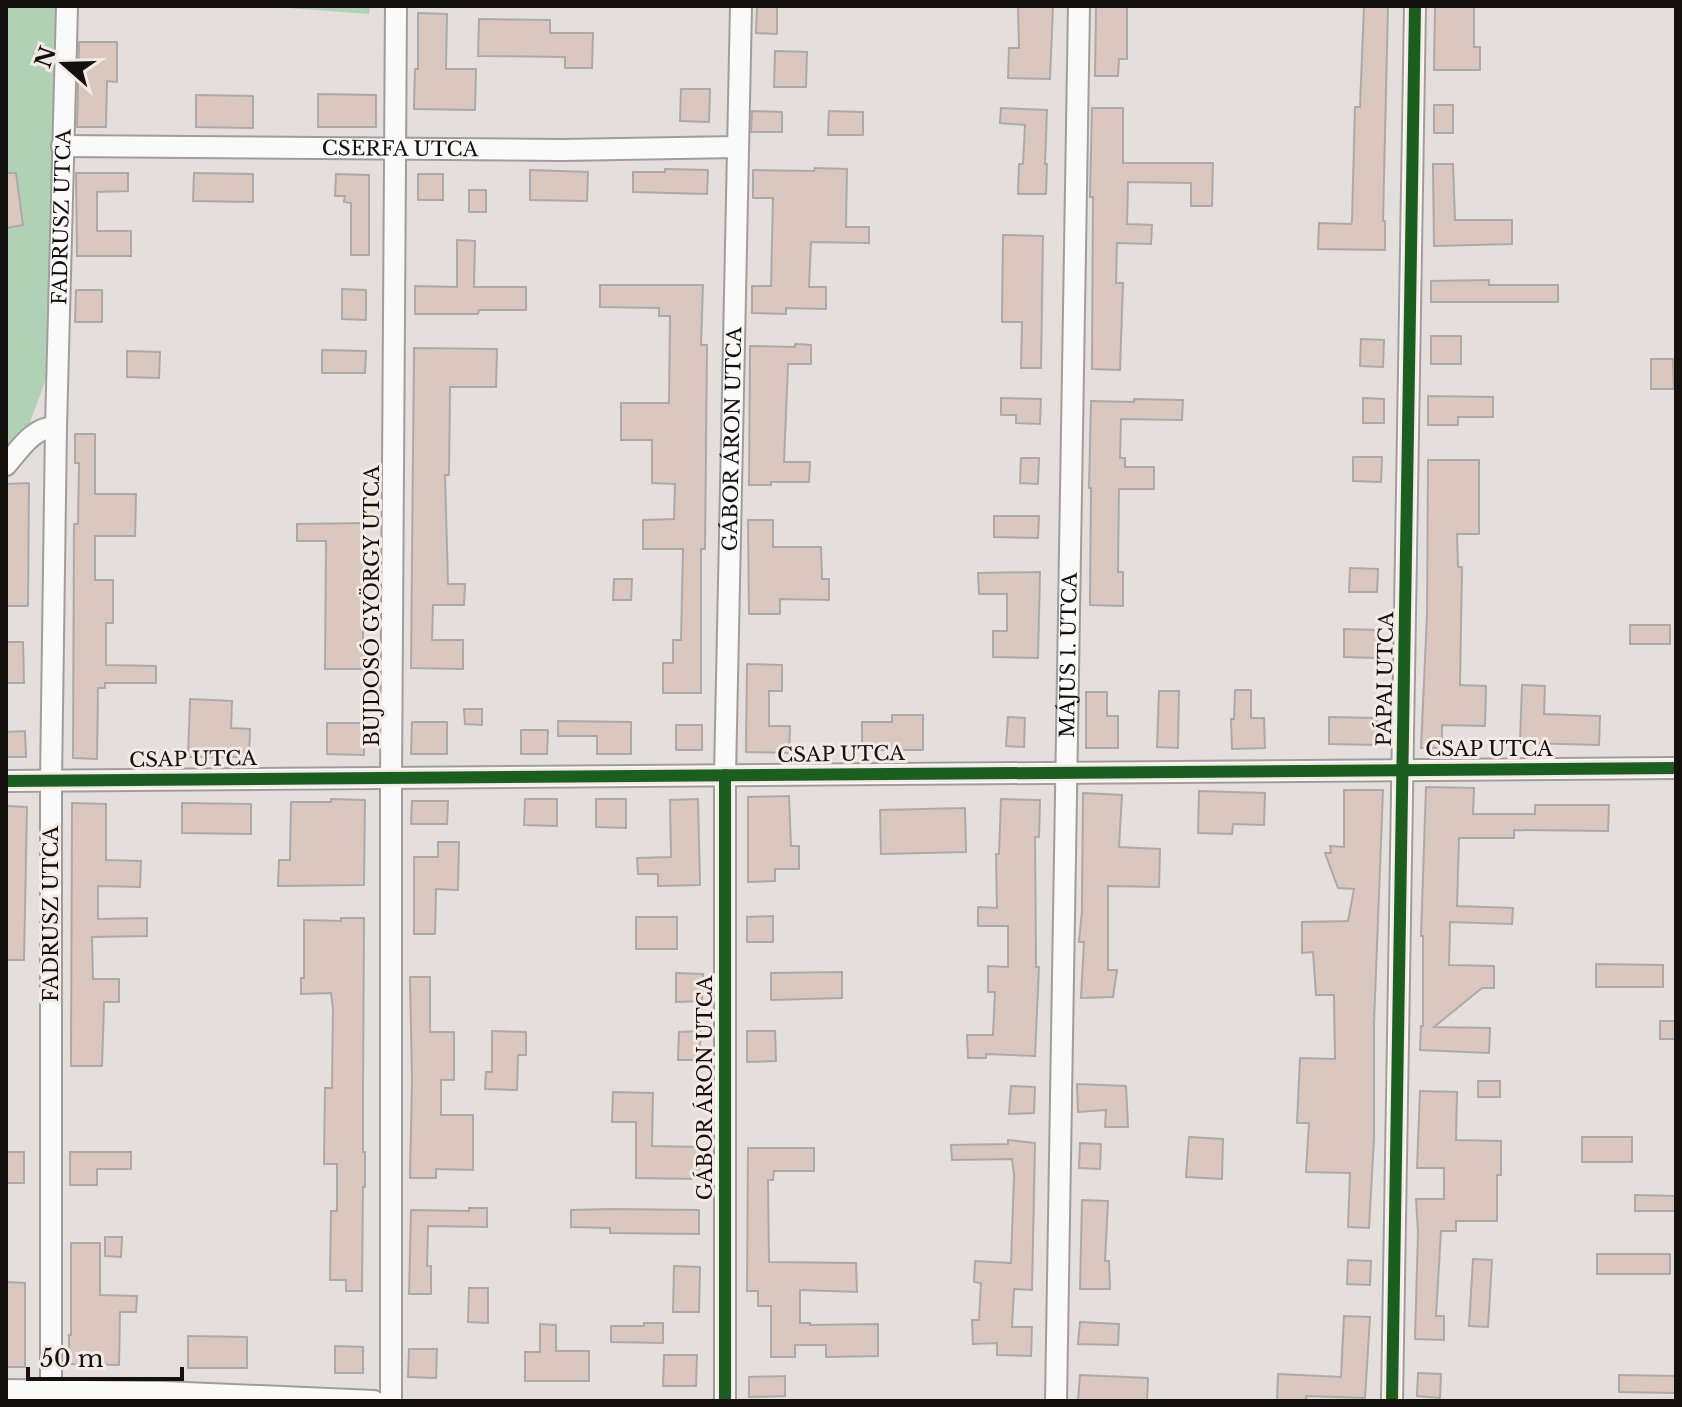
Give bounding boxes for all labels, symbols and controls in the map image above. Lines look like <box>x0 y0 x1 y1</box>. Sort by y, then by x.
north arrow <box>24 24 104 104</box>
text: N <box>29 43 62 72</box>
street label: FADRUSZ UTCA <box>47 128 76 305</box>
street label: CSERFA UTCA <box>322 136 479 161</box>
street label: GÁBOR ÁRON UTCA <box>717 326 746 552</box>
street label: BUJDOSÓ GYÖRGY UTCA <box>359 465 384 747</box>
street label: MÁJUS 1. UTCA <box>1054 572 1082 738</box>
street label: PÁPAI UTCA <box>1371 611 1398 747</box>
street label: CSAP UTCA <box>1425 737 1553 761</box>
street label: CSAP UTCA <box>777 741 906 767</box>
street label: CSAP UTCA <box>129 746 258 772</box>
street label: FADRUSZ UTCA <box>39 825 63 1002</box>
street label: GÁBOR ÁRON UTCA <box>692 975 717 1200</box>
scale bar <box>28 1331 182 1381</box>
text: 50 m <box>40 1344 104 1373</box>

